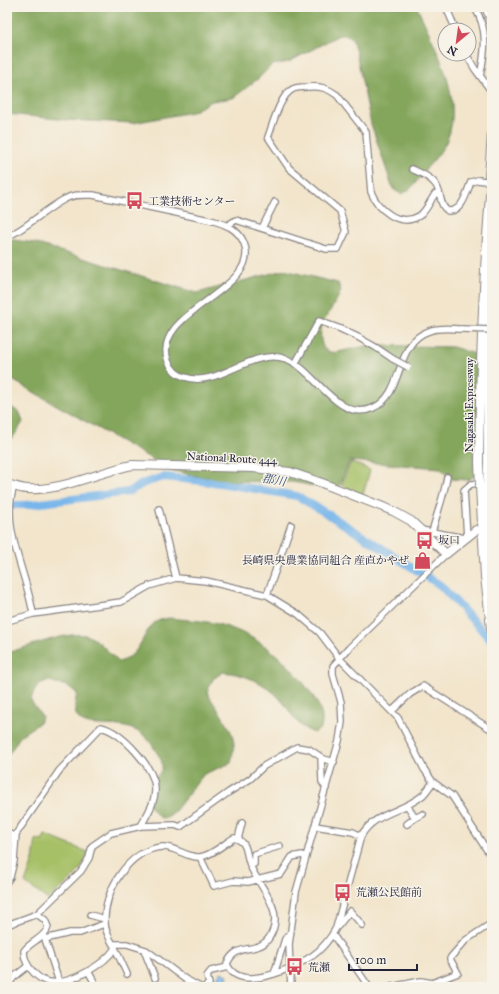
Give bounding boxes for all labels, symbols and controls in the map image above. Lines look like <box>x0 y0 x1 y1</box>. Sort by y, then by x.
north arrow <box>437 22 477 62</box>
text: N <box>445 42 460 58</box>
bus stop icon: 工業技術センター <box>125 191 145 211</box>
place label: 工業技術センター <box>148 195 236 208</box>
street label: Nagasaki Expressway <box>463 357 476 452</box>
street label: National Route 444 <box>186 450 278 467</box>
water label: 郡川 <box>261 471 289 489</box>
bus stop icon: 坂口 <box>415 530 435 550</box>
place label: 坂口 <box>438 534 460 547</box>
shop icon: 長崎県央農業協同組合 産直かやぜ <box>412 550 432 570</box>
place label: 長崎県央農業協同組合 産直かやぜ <box>242 554 409 567</box>
bus stop icon: 荒瀬公民館前 <box>333 882 353 902</box>
place label: 荒瀬公民館前 <box>356 886 422 899</box>
scale bar <box>349 946 417 972</box>
text: 100 m <box>355 953 386 967</box>
bus stop icon: 荒瀬 <box>285 957 305 977</box>
place label: 荒瀬 <box>308 961 330 974</box>

